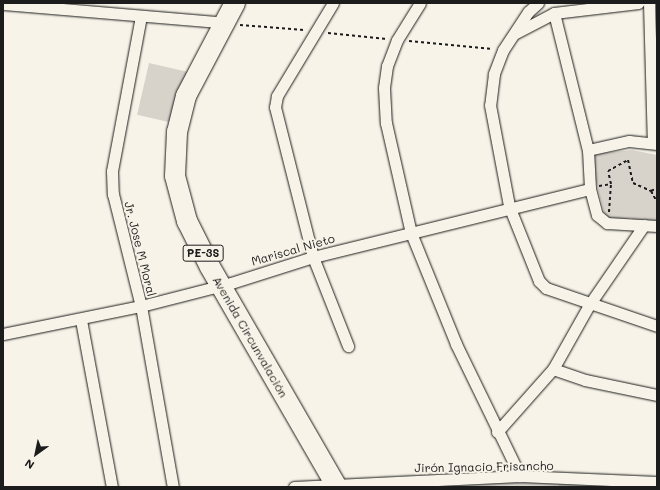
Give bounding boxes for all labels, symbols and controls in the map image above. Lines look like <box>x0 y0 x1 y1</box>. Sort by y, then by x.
street label: Jr. Jose M Moral <box>121 200 159 298</box>
street label: Mariscal Nieto <box>250 231 336 269</box>
road number: PE-3S <box>182 244 224 262</box>
street label: Avenida Circunvalación <box>209 274 291 400</box>
north arrow <box>16 434 56 474</box>
text: N <box>22 456 37 473</box>
street label: Jirón Ignacio Frisancho <box>414 459 554 475</box>

